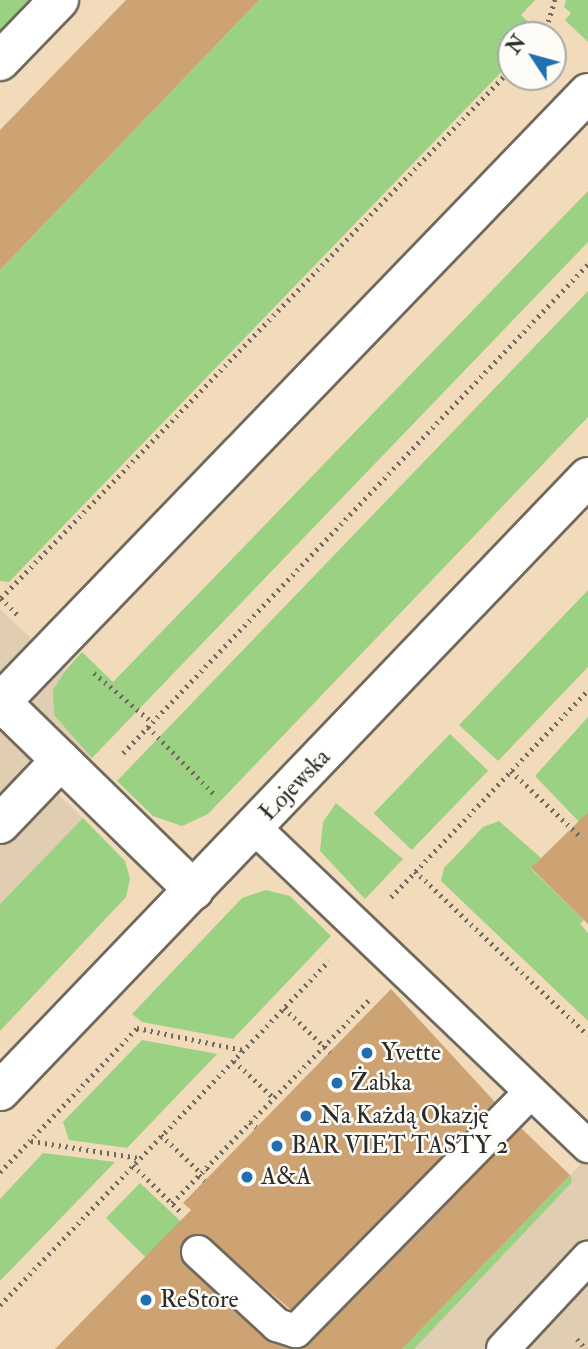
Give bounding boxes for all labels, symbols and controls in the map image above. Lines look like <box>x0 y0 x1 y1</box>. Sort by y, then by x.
north arrow <box>497 21 567 91</box>
text: N <box>502 31 531 59</box>
street label: Łojewska <box>254 743 336 827</box>
place label: Yvette <box>381 1039 441 1067</box>
marker: Yvette <box>359 1045 375 1061</box>
place label: Żabka <box>351 1069 412 1097</box>
marker: Żabka <box>329 1075 345 1091</box>
place label: Na Każdą Okazję <box>320 1102 489 1130</box>
marker: Na Każdą Okazję <box>298 1108 314 1124</box>
place label: BAR VIET TASTY 2 <box>291 1132 508 1160</box>
marker: BAR VIET TASTY 2 <box>269 1138 285 1154</box>
place label: A&A <box>261 1163 312 1191</box>
marker: A&A <box>239 1169 255 1185</box>
place label: ReStore <box>160 1286 239 1314</box>
marker: ReStore <box>138 1292 154 1308</box>

